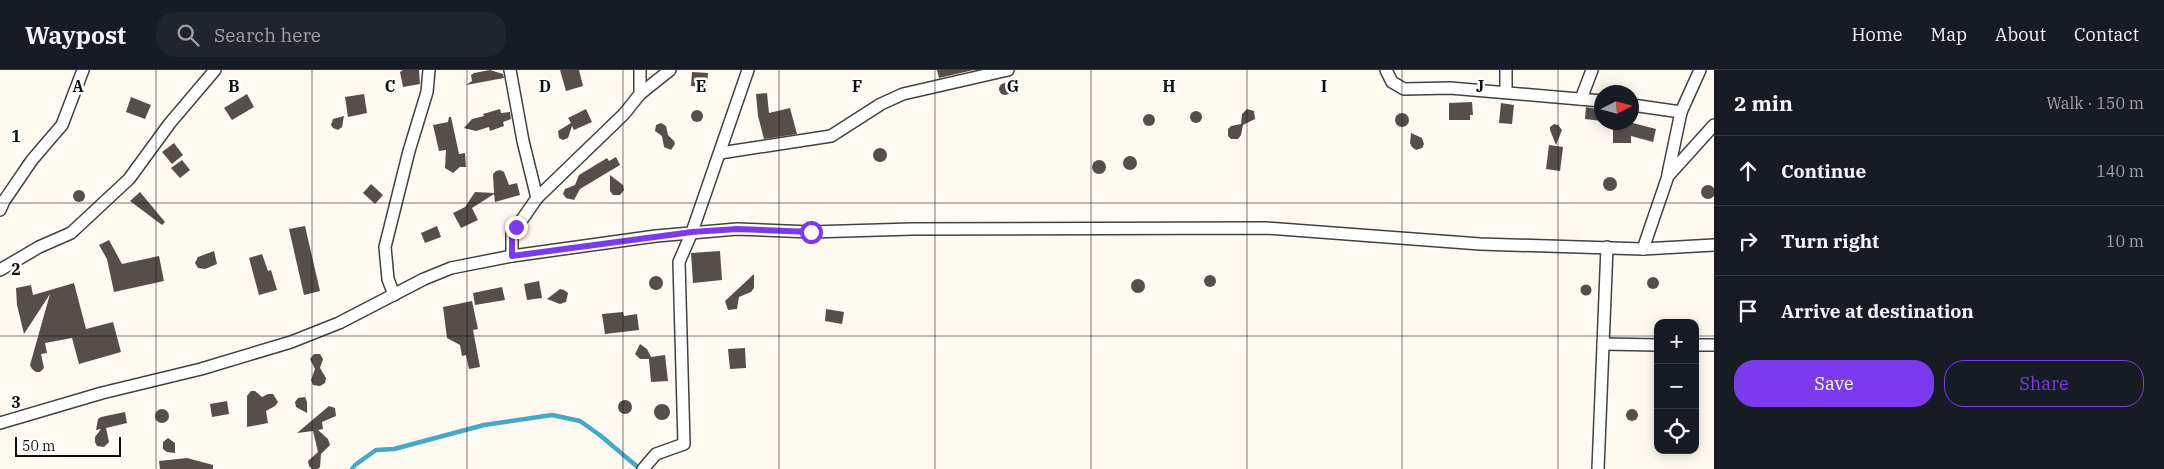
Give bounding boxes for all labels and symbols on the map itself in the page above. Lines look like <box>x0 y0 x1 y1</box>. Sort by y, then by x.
text: A <box>72 76 84 96</box>
text: B <box>228 76 240 96</box>
text: C <box>385 76 395 96</box>
text: D <box>539 76 551 96</box>
text: E <box>696 76 706 96</box>
text: F <box>852 76 862 96</box>
text: G <box>1007 76 1019 96</box>
text: H <box>1163 76 1176 96</box>
text: I <box>1321 76 1327 96</box>
text: J <box>1476 76 1484 96</box>
north arrow <box>1594 85 1639 130</box>
text: 1 <box>11 126 21 146</box>
route end <box>505 216 528 239</box>
route start <box>800 221 823 244</box>
text: 2 <box>11 259 21 279</box>
text: 3 <box>11 392 21 412</box>
scale bar <box>15 434 121 457</box>

